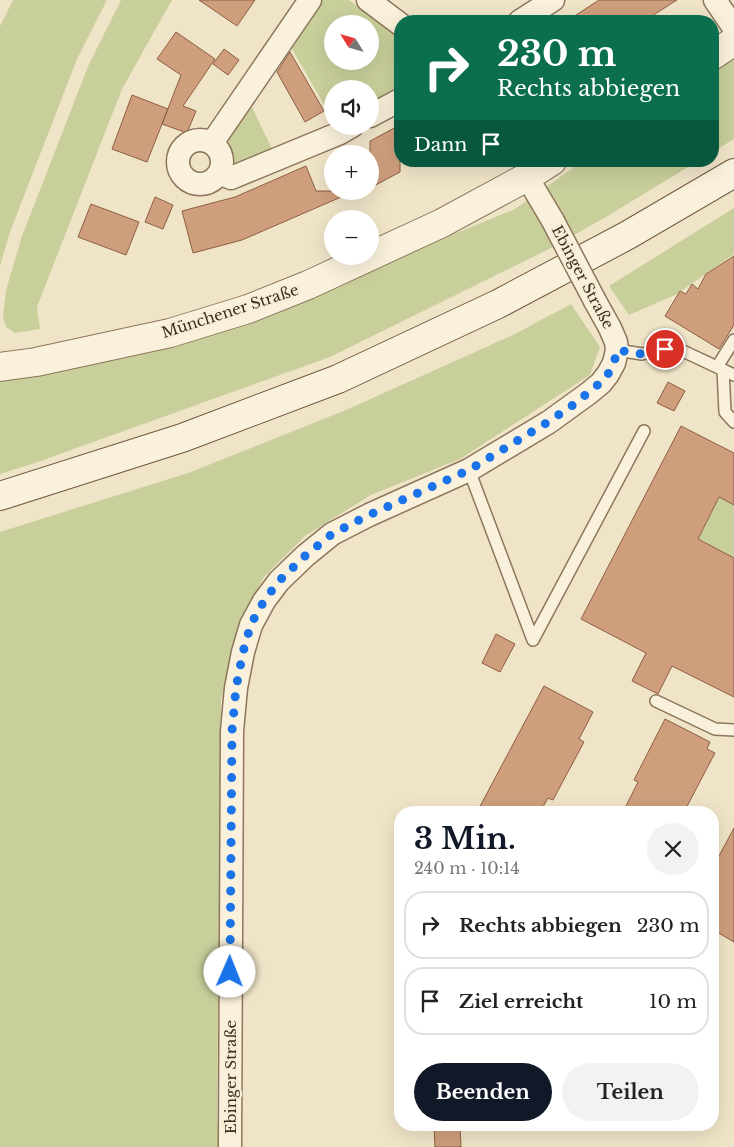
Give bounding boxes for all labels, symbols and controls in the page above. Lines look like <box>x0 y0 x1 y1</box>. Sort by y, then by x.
north arrow <box>324 15 379 70</box>
map controls <box>324 15 379 265</box>
text: 230 m <box>497 32 617 75</box>
icon: right <box>414 35 479 100</box>
text: Rechts abbiegen <box>497 75 680 102</box>
button: sound <box>324 80 379 135</box>
icon: arrive <box>477 130 505 158</box>
text: Dann <box>414 133 467 156</box>
button: + <box>324 145 379 200</box>
button: − <box>324 210 379 265</box>
street label: Ebinger Straße <box>548 222 618 332</box>
street label: Münchener Straße <box>159 280 301 342</box>
pin <box>644 328 686 370</box>
icon: arrive <box>651 335 679 363</box>
text: 3 Min. <box>414 820 516 857</box>
button: close <box>647 823 699 875</box>
text: 240 m · 10:14 <box>414 858 520 878</box>
icon: right <box>416 911 444 939</box>
text: Rechts abbiegen <box>459 914 622 937</box>
text: 230 m <box>637 914 700 937</box>
position arrow <box>203 945 255 997</box>
icon: arrive <box>416 987 444 1015</box>
text: Ziel erreicht <box>459 990 583 1013</box>
text: 10 m <box>649 990 697 1013</box>
street label: Ebinger Straße <box>221 1020 240 1134</box>
button: Beenden <box>414 1063 552 1121</box>
button: Teilen <box>562 1063 699 1121</box>

